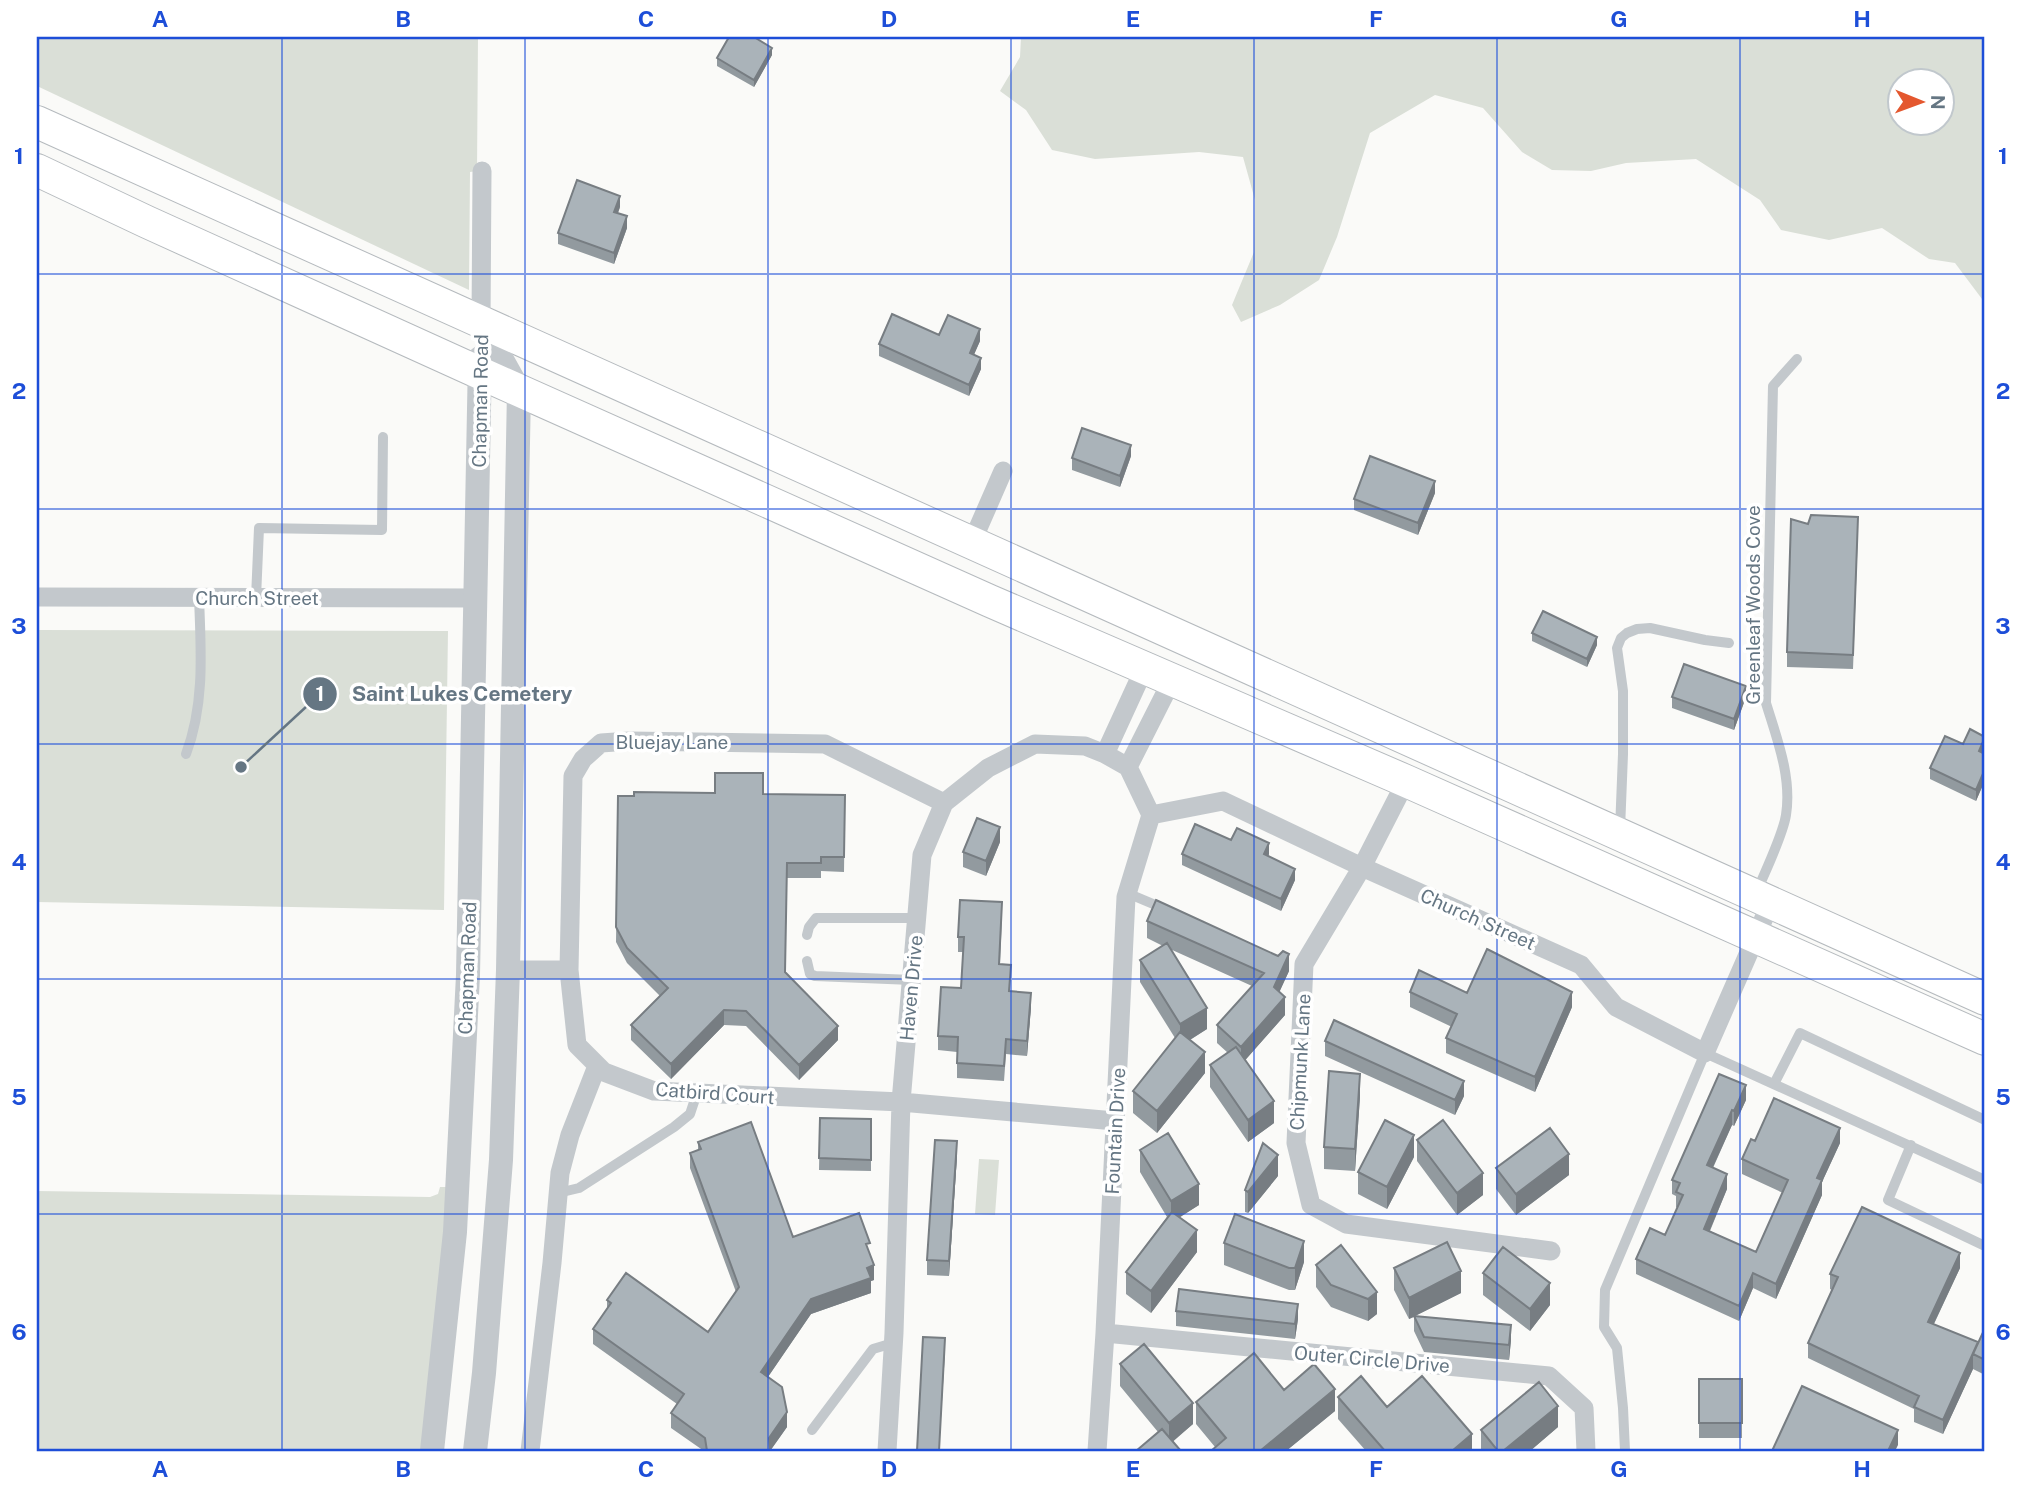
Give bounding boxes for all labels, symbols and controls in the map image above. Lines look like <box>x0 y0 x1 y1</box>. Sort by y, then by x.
text: A <box>152 5 169 32</box>
text: B <box>395 5 411 32</box>
text: C <box>638 5 654 32</box>
text: D <box>881 5 897 32</box>
text: E <box>1126 5 1140 32</box>
text: F <box>1369 5 1383 32</box>
text: G <box>1610 5 1628 32</box>
text: H <box>1853 5 1871 32</box>
north arrow <box>1885 66 1955 136</box>
text: N <box>1927 95 1949 110</box>
text: 1 <box>14 142 24 169</box>
text: 1 <box>1998 142 2008 169</box>
street label: Chapman Road <box>468 334 492 468</box>
text: 2 <box>12 377 26 404</box>
text: 2 <box>1996 377 2010 404</box>
street label: Greenleaf Woods Cove <box>1742 505 1764 705</box>
street label: Church Street <box>195 587 319 609</box>
text: 3 <box>11 612 27 639</box>
text: 3 <box>1995 612 2011 639</box>
callout: Saint Lukes Cemetery <box>302 673 586 715</box>
text: 1 <box>316 681 325 706</box>
text: Saint Lukes Cemetery <box>352 681 573 706</box>
street label: Bluejay Lane <box>616 731 728 753</box>
text: 4 <box>11 848 27 875</box>
text: 4 <box>1995 848 2011 875</box>
street label: Church Street <box>1417 884 1539 954</box>
street label: Chapman Road <box>454 901 480 1035</box>
street label: Haven Drive <box>895 934 927 1042</box>
street label: Chipmunk Lane <box>1285 993 1315 1131</box>
street label: Fountain Drive <box>1101 1067 1129 1195</box>
street label: Catbird Court <box>655 1078 775 1108</box>
text: 5 <box>11 1083 27 1110</box>
text: 5 <box>1995 1083 2011 1110</box>
text: 6 <box>11 1318 27 1345</box>
text: 6 <box>1995 1318 2011 1345</box>
street label: Outer Circle Drive <box>1293 1341 1451 1377</box>
text: A <box>152 1455 169 1482</box>
text: B <box>395 1455 411 1482</box>
text: C <box>638 1455 654 1482</box>
text: D <box>881 1455 897 1482</box>
text: E <box>1126 1455 1140 1482</box>
text: F <box>1369 1455 1383 1482</box>
text: G <box>1610 1455 1628 1482</box>
text: H <box>1853 1455 1871 1482</box>

